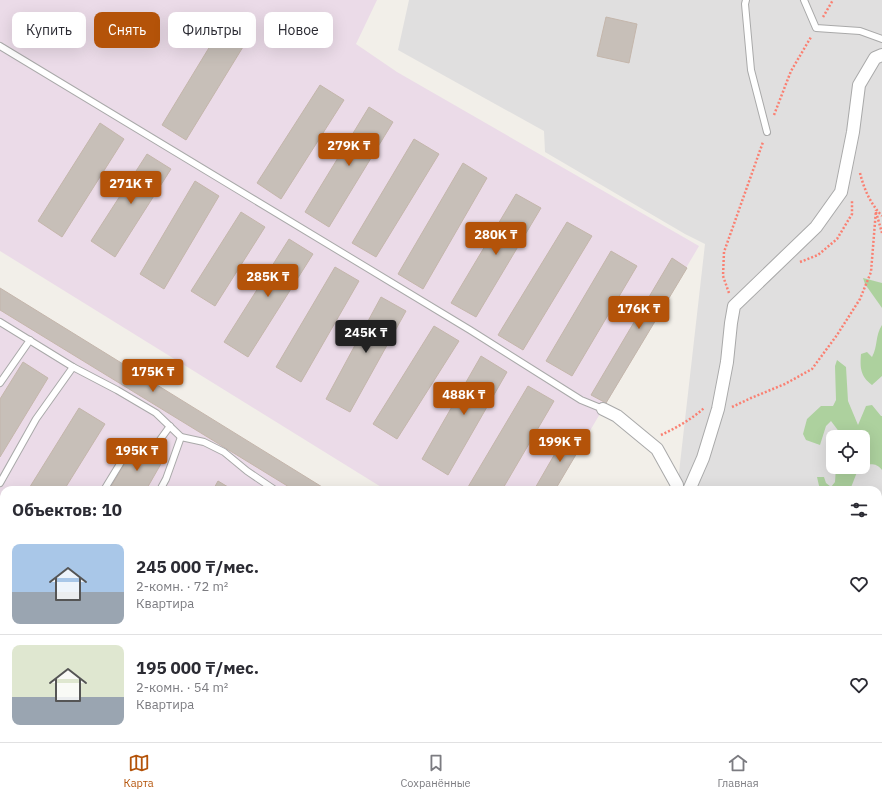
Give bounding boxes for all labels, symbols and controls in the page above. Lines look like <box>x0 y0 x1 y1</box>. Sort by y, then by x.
chip: Купить <box>12 12 86 48</box>
chip: Снять <box>94 12 160 48</box>
chip: Фильтры <box>168 12 256 48</box>
chip: Новое <box>264 12 333 48</box>
pin: 279K ₸ <box>316 133 382 167</box>
text: 279K ₸ <box>327 137 371 154</box>
pin: 271K ₸ <box>98 171 164 205</box>
text: 271K ₸ <box>109 175 153 192</box>
pin: 280K ₸ <box>463 222 529 256</box>
text: 280K ₸ <box>474 226 518 243</box>
pin: 285K ₸ <box>235 264 301 298</box>
text: 285K ₸ <box>246 268 290 285</box>
pin: 176K ₸ <box>606 296 672 330</box>
text: 176K ₸ <box>617 300 661 317</box>
pin: 245K ₸ <box>333 320 399 354</box>
text: 245K ₸ <box>344 324 388 341</box>
pin: 175K ₸ <box>120 359 186 393</box>
text: 175K ₸ <box>131 363 175 380</box>
pin: 488K ₸ <box>431 382 497 416</box>
text: 488K ₸ <box>442 386 486 403</box>
pin: 199K ₸ <box>527 429 593 463</box>
map controls <box>826 430 870 474</box>
button: locate <box>826 430 870 474</box>
text: 199K ₸ <box>538 433 582 450</box>
pin: 195K ₸ <box>104 438 170 472</box>
text: 195K ₸ <box>115 442 159 459</box>
text: Объектов: 10 <box>12 499 122 521</box>
icon: filters <box>848 499 870 521</box>
text: 245 000 ₸/мес. <box>136 556 259 578</box>
icon: home <box>44 560 92 608</box>
icon: heart <box>848 573 870 595</box>
text: 2-комн. · 72 m² <box>136 578 228 595</box>
text: Квартира <box>136 595 194 612</box>
text: 195 000 ₸/мес. <box>136 657 259 679</box>
icon: home <box>44 661 92 709</box>
icon: heart <box>848 674 870 696</box>
text: 2-комн. · 54 m² <box>136 679 228 696</box>
text: Квартира <box>136 696 194 713</box>
tab: Карта <box>123 752 154 790</box>
tab: Сохранённые <box>401 752 471 790</box>
tab: Главная <box>717 752 759 790</box>

